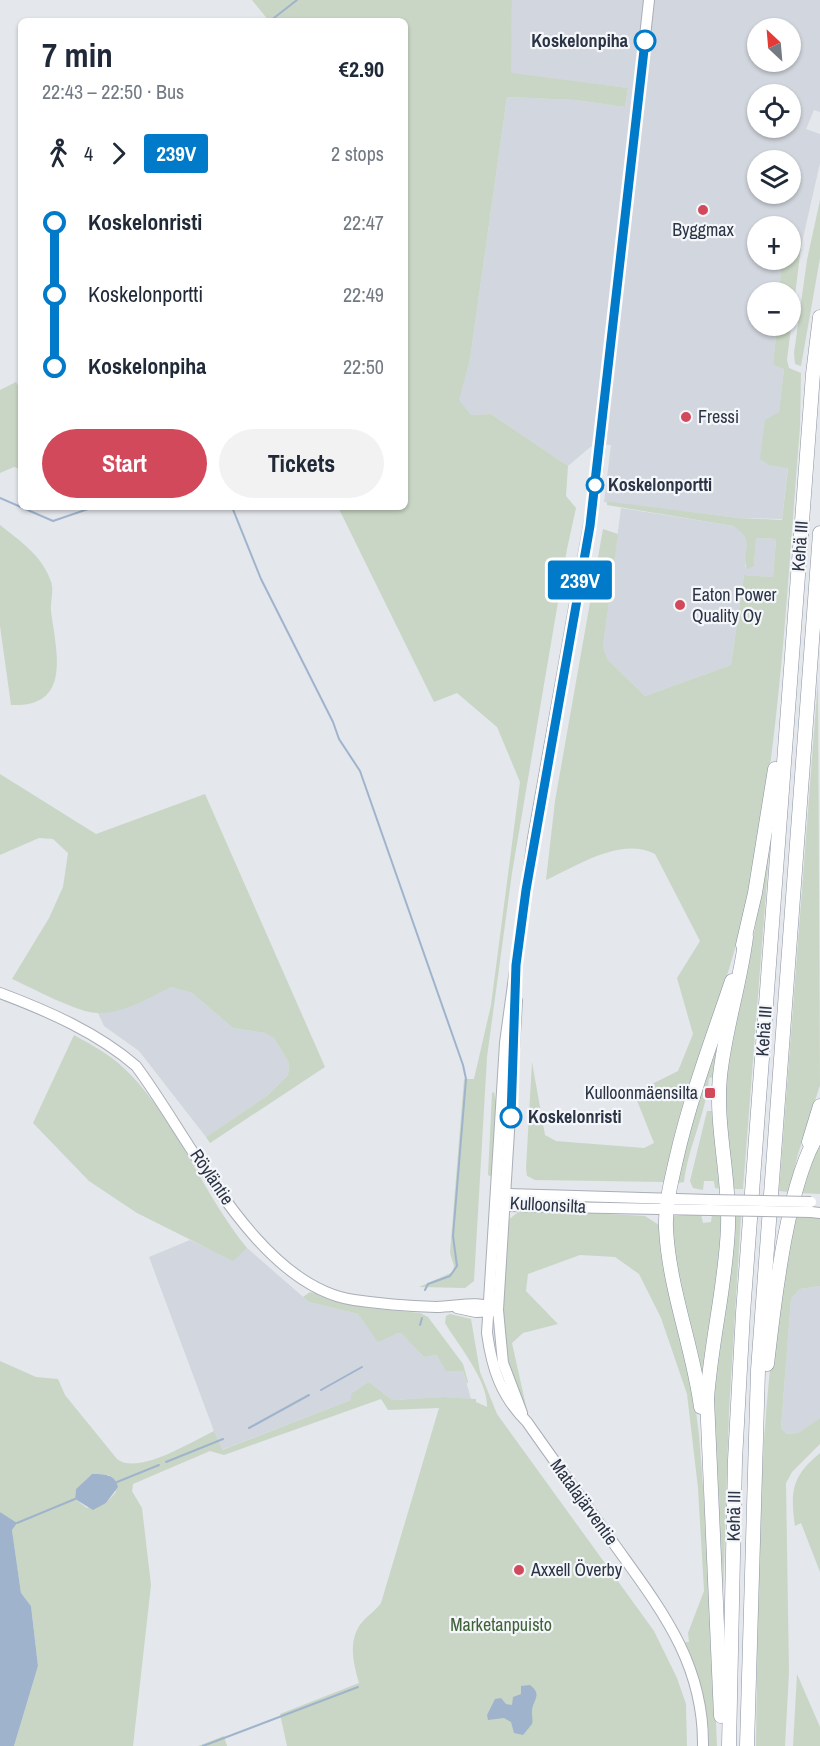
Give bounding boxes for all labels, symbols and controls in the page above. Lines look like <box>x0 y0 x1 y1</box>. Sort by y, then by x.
north arrow <box>747 18 801 72</box>
map controls <box>747 18 801 336</box>
place label: Koskelonpiha <box>531 28 629 53</box>
marker: Koskelonpiha <box>634 30 656 52</box>
text: 7 min <box>42 33 113 77</box>
text: €2.90 <box>339 54 384 84</box>
text: 22:43 – 22:50 · Bus <box>42 78 184 105</box>
button: locate <box>747 84 801 138</box>
icon: walk <box>42 137 75 170</box>
icon: forward <box>102 137 135 170</box>
text: 239V <box>156 139 196 168</box>
text: 4 <box>84 140 93 167</box>
text: 2 stops <box>331 140 384 167</box>
button: layers <box>747 150 801 204</box>
marker: Byggmax <box>696 203 710 217</box>
text: Koskelonristi <box>88 207 202 237</box>
text: 22:47 <box>343 209 384 236</box>
button: + <box>747 216 801 270</box>
place label: Byggmax <box>672 217 734 242</box>
text: Koskelonportti <box>88 279 203 309</box>
text: 22:49 <box>343 281 384 308</box>
button: − <box>747 282 801 336</box>
text: Koskelonpiha <box>88 351 206 381</box>
text: 22:50 <box>343 353 384 380</box>
place label: Fressi <box>698 404 739 429</box>
marker: Fressi <box>679 410 693 424</box>
button: Start <box>42 429 207 498</box>
button: Tickets <box>219 429 384 498</box>
place label: Koskelonportti <box>608 472 712 497</box>
marker: Koskelonportti <box>586 476 604 494</box>
street label: Kehä III <box>785 520 814 572</box>
line badge: 239V <box>538 560 622 600</box>
text: 239V <box>560 566 600 595</box>
place label: Eaton Power Quality Oy <box>692 582 777 628</box>
marker: Eaton Power Quality Oy <box>673 598 687 612</box>
street label: Kehä III <box>749 1005 778 1057</box>
place label: Kulloonmäensilta <box>585 1080 698 1105</box>
marker: Kulloonmäensilta <box>703 1086 717 1100</box>
place label: Koskelonristi <box>528 1104 622 1129</box>
marker: Koskelonristi <box>500 1106 522 1128</box>
street label: Röyläntie <box>185 1144 240 1210</box>
street label: Kulloonsilta <box>509 1190 587 1219</box>
street label: Matalajärventie <box>545 1454 624 1550</box>
street label: Kehä III <box>721 1490 746 1542</box>
place label: Axxell Överby <box>530 1557 623 1582</box>
marker: Axxell Överby <box>512 1563 526 1577</box>
park label: Marketanpuisto <box>450 1612 552 1637</box>

